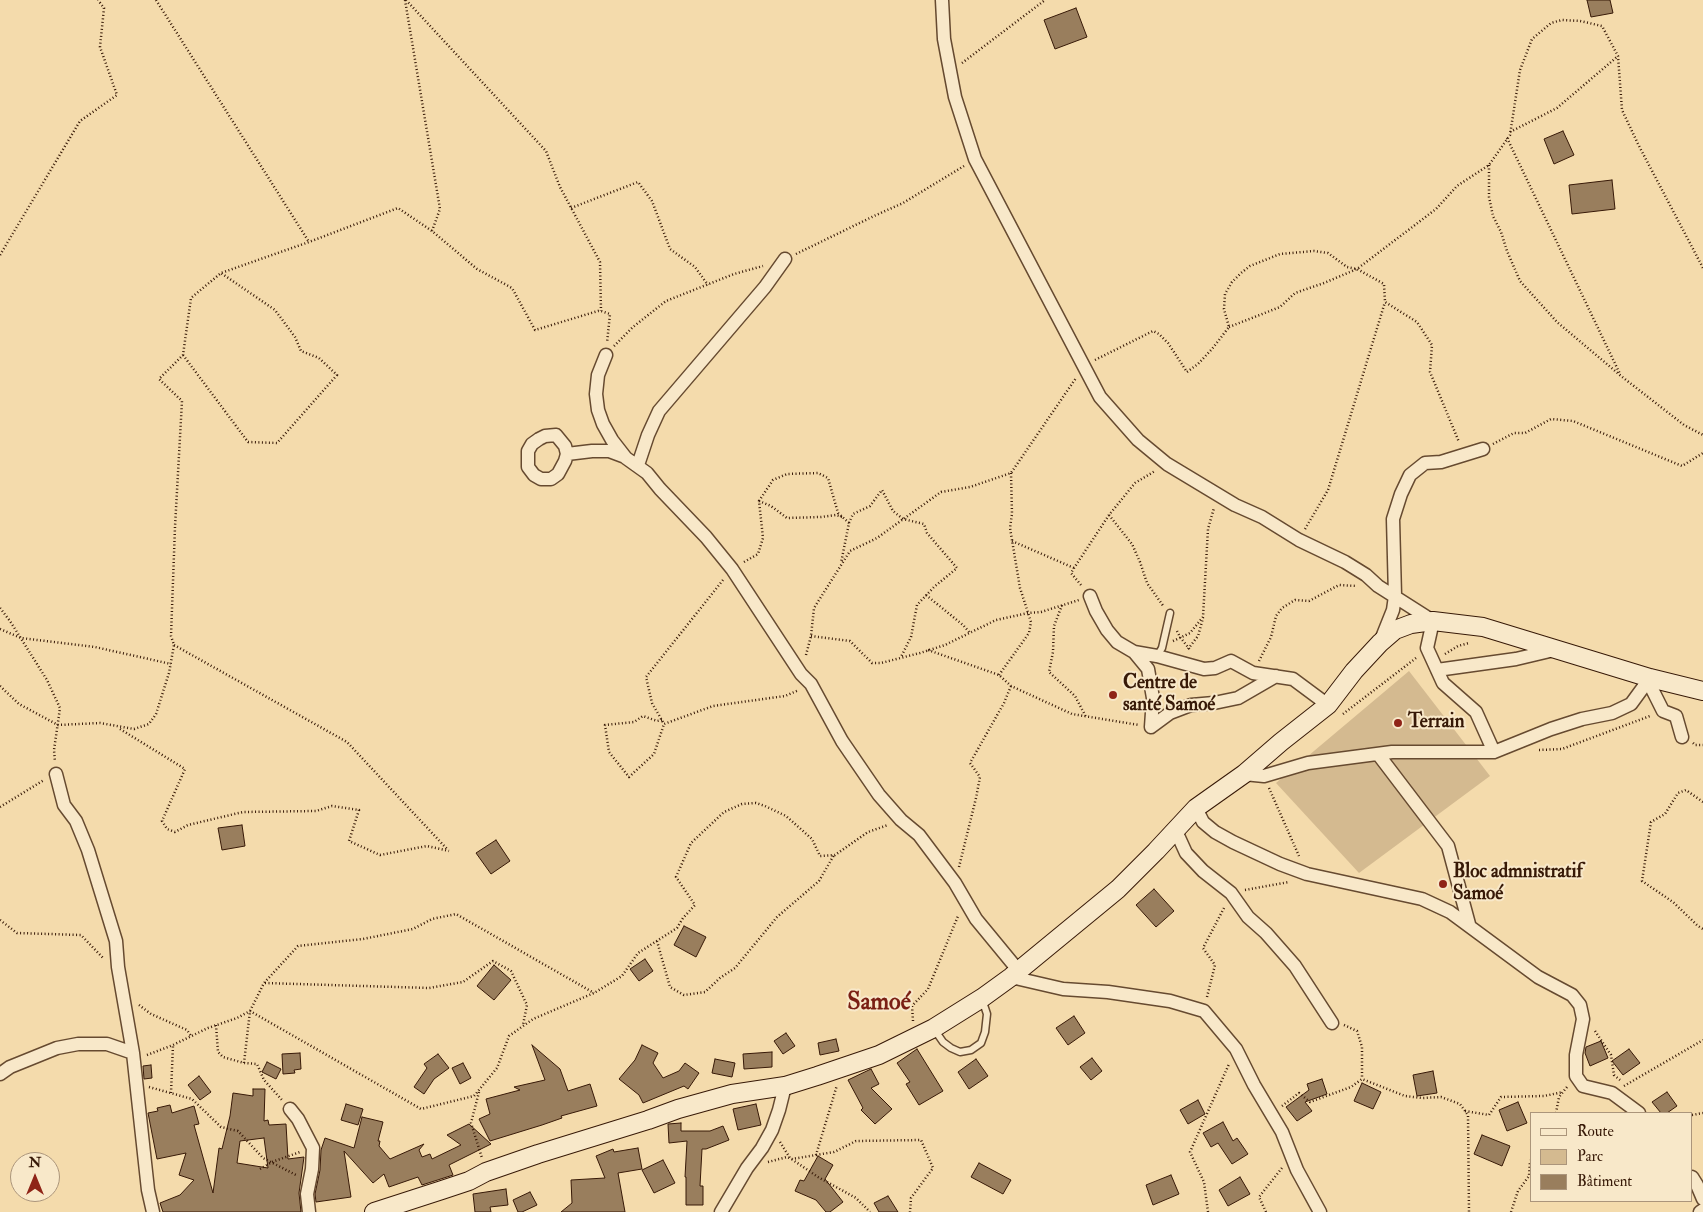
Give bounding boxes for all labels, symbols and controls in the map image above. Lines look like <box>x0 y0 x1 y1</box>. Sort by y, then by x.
place label: Centre de santé Samoé <box>1123 673 1215 717</box>
marker: Centre de santé Samoé <box>1107 689 1119 701</box>
place label: Terrain <box>1408 712 1464 734</box>
marker: Terrain <box>1392 717 1404 729</box>
place label: Bloc admnistratif Samoé <box>1453 862 1583 906</box>
marker: Bloc admnistratif Samoé <box>1437 878 1449 890</box>
district label: Samoé <box>847 990 911 1018</box>
legend <box>1530 1112 1693 1202</box>
text: Route <box>1577 1122 1614 1141</box>
text: Parc <box>1577 1147 1603 1166</box>
north arrow <box>10 1152 60 1202</box>
text: N <box>29 1154 41 1171</box>
text: Bâtiment <box>1577 1172 1632 1191</box>

